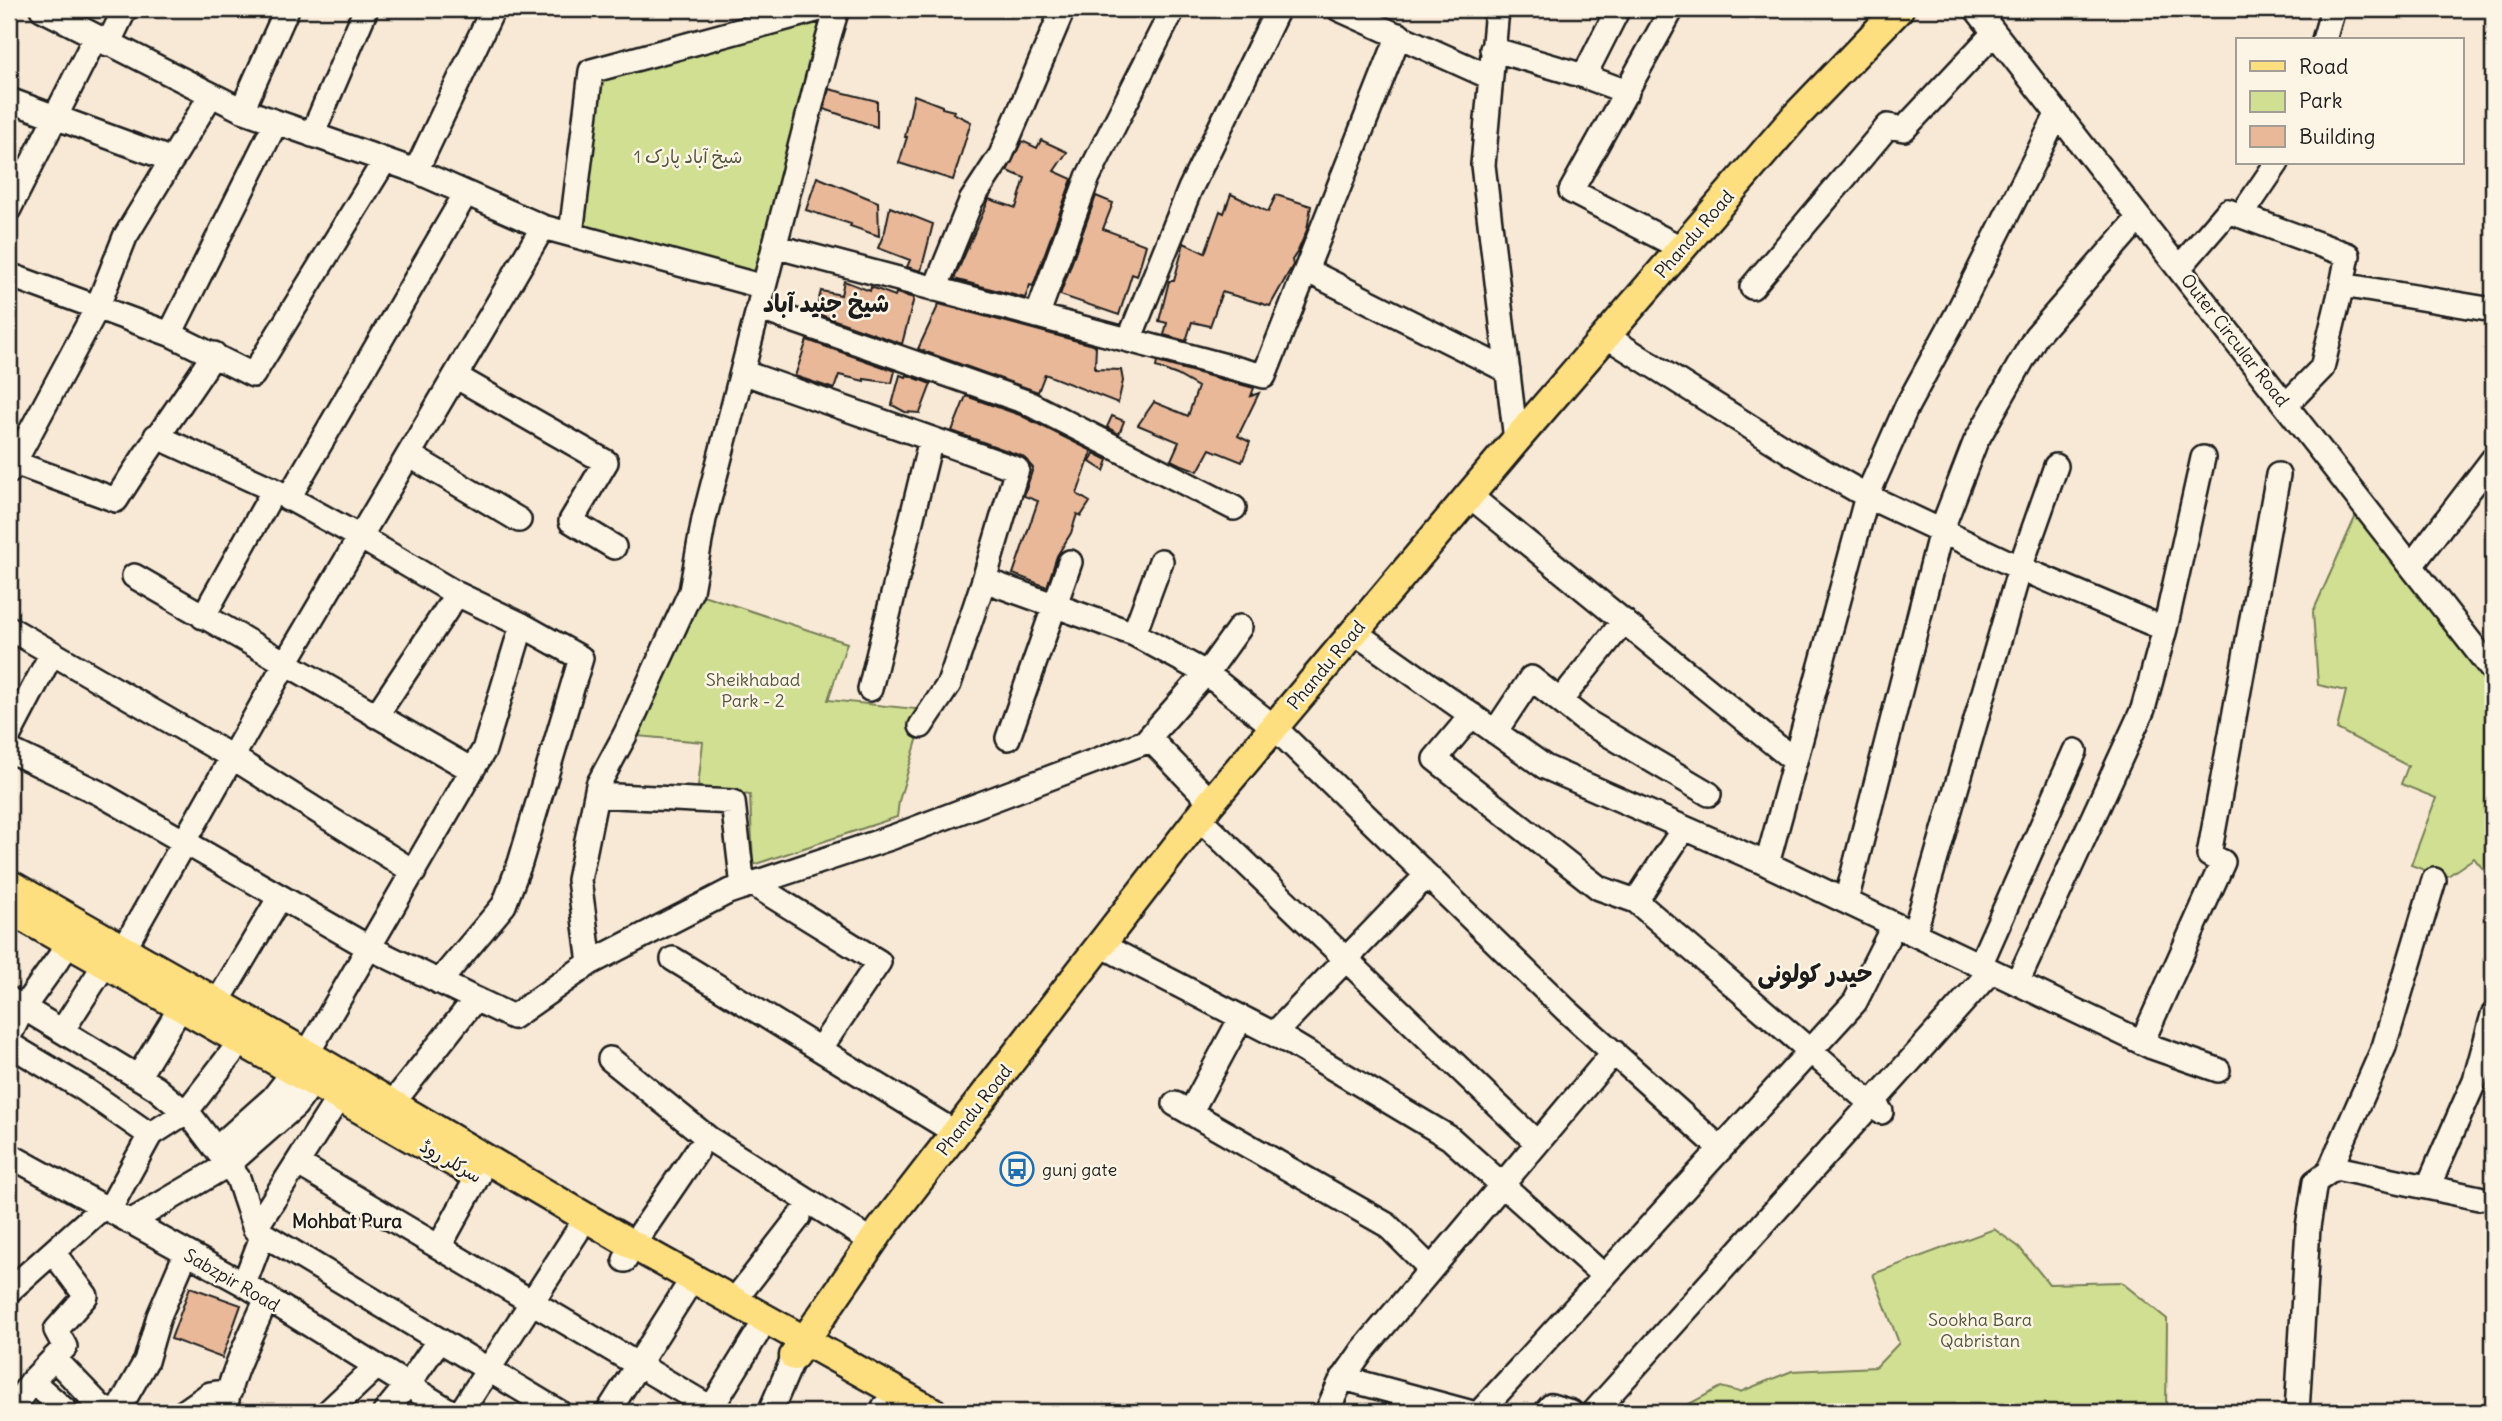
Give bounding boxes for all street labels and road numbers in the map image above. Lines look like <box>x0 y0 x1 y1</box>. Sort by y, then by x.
street label: Phandu Road <box>1649 185 1739 283</box>
street label: Outer Circular Road <box>2176 269 2294 411</box>
street label: Phandu Road <box>1282 615 1370 714</box>
street label: Phandu Road <box>931 1059 1017 1160</box>
street label: سرکلر روڈ <box>416 1134 486 1188</box>
street label: Sabzpir Road <box>180 1243 284 1317</box>

